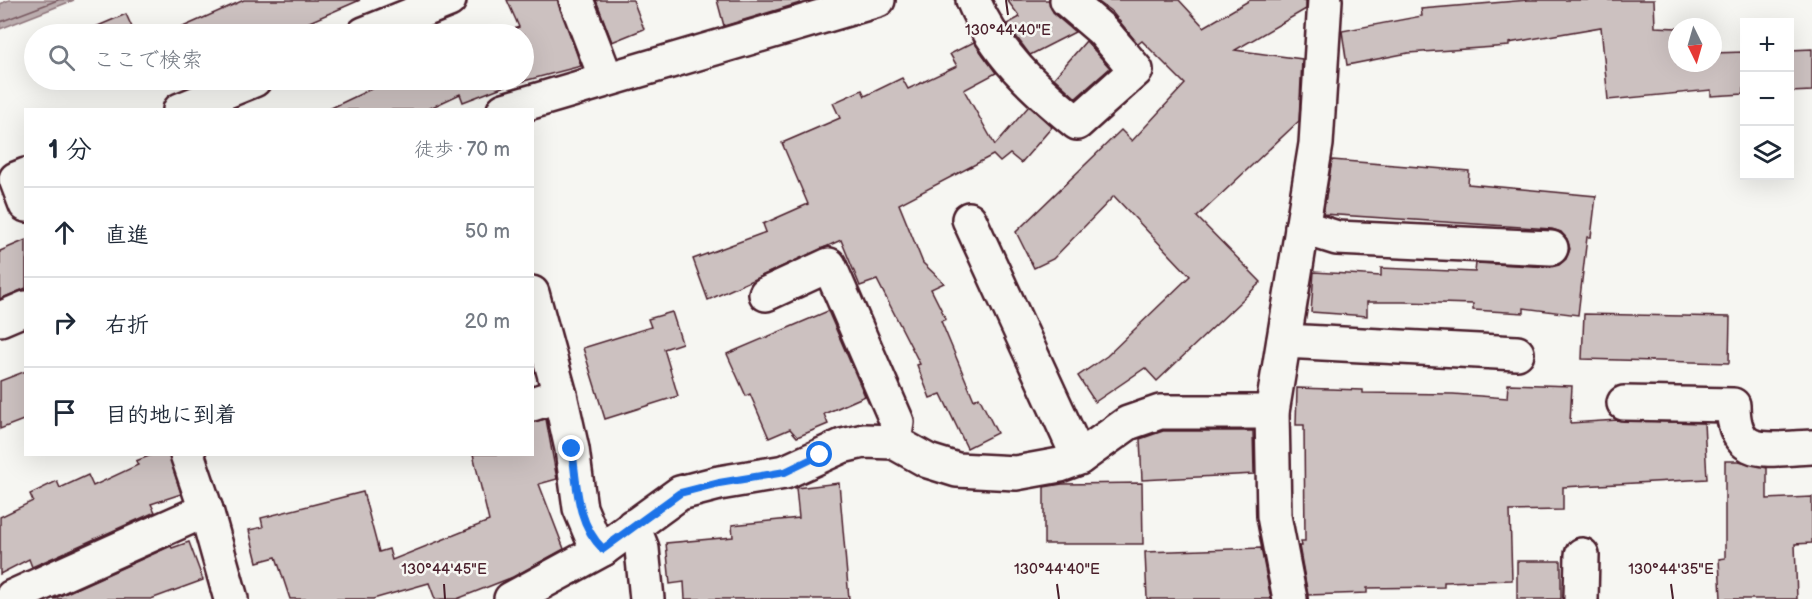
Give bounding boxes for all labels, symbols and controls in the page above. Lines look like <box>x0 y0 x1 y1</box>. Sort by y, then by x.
north arrow <box>1668 18 1722 72</box>
map controls <box>1740 18 1794 180</box>
button: + <box>1740 18 1794 72</box>
text: 130°44'40"E <box>965 21 1051 40</box>
search box <box>24 24 534 90</box>
icon: search <box>45 41 78 74</box>
text: ここで検索 <box>93 47 203 74</box>
button: − <box>1740 72 1794 126</box>
button: layers <box>1740 126 1794 180</box>
text: 1 分 <box>48 135 92 166</box>
text: 徒歩 · 70 m <box>414 138 510 162</box>
icon: ahead <box>48 216 81 249</box>
text: 50 m <box>465 220 510 244</box>
text: 直進 <box>105 222 149 249</box>
icon: right <box>48 306 81 339</box>
text: 20 m <box>465 310 510 334</box>
text: 右折 <box>105 312 149 339</box>
icon: arrive <box>48 396 81 429</box>
text: 目的地に到着 <box>105 402 237 429</box>
route end <box>558 435 584 461</box>
route start <box>806 441 832 467</box>
text: 130°44'45"E <box>401 560 487 579</box>
text: 130°44'40"E <box>1014 560 1100 579</box>
text: 130°44'35"E <box>1628 560 1714 579</box>

